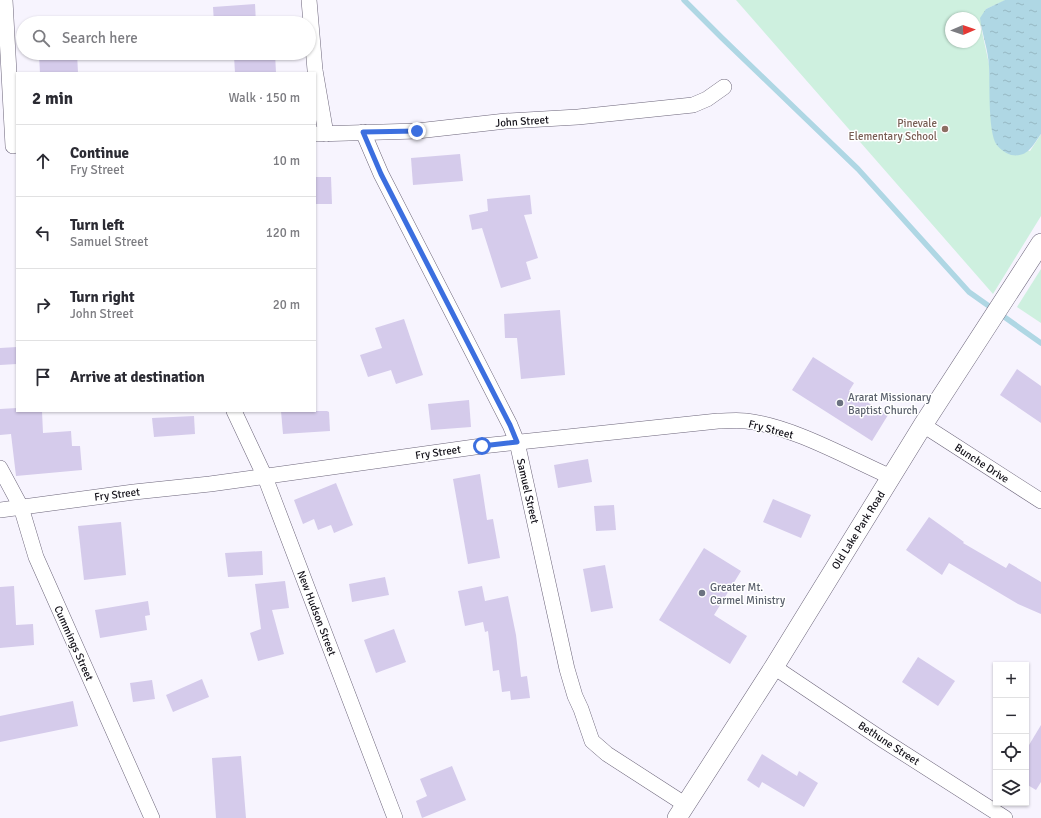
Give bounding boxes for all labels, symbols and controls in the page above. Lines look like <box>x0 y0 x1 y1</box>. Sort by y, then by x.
north arrow <box>945 12 981 48</box>
search box <box>16 16 316 60</box>
icon: search <box>30 27 52 49</box>
text: Search here <box>62 29 138 47</box>
text: 2 min <box>32 88 73 109</box>
text: Walk · 150 m <box>229 90 300 106</box>
street label: John Street <box>495 113 549 130</box>
place label: Pinevale Elementary School <box>849 117 937 143</box>
route end <box>408 122 426 140</box>
marker: Pinevale Elementary School <box>940 124 950 134</box>
text: Continue <box>70 144 129 162</box>
icon: ahead <box>32 150 54 172</box>
text: 10 m <box>273 153 300 169</box>
text: Fry Street <box>70 162 124 178</box>
text: Turn left <box>70 216 124 234</box>
icon: left <box>32 222 54 244</box>
text: 120 m <box>266 225 300 241</box>
text: Samuel Street <box>70 234 148 250</box>
text: Turn right <box>70 288 135 306</box>
icon: right <box>32 294 54 316</box>
text: 20 m <box>273 297 300 313</box>
text: John Street <box>70 306 134 322</box>
icon: arrive <box>32 366 54 388</box>
text: Arrive at destination <box>70 368 205 386</box>
place label: Ararat Missionary Baptist Church <box>848 391 932 417</box>
marker: Ararat Missionary Baptist Church <box>835 398 845 408</box>
street label: Fry Street <box>747 417 795 442</box>
route start <box>473 437 491 455</box>
street label: Bunche Drive <box>952 441 1011 486</box>
street label: Fry Street <box>414 443 462 462</box>
street label: Samuel Street <box>514 457 541 525</box>
street label: Fry Street <box>93 485 141 504</box>
street label: Old Lake Park Road <box>829 488 888 572</box>
street label: New Hudson Street <box>294 569 339 658</box>
place label: Greater Mt. Carmel Ministry <box>710 581 786 607</box>
marker: Greater Mt. Carmel Ministry <box>697 588 707 598</box>
street label: Cummings Street <box>51 604 96 683</box>
map controls <box>993 662 1029 806</box>
button: + <box>993 662 1029 698</box>
button: − <box>993 698 1029 734</box>
street label: Bethune Street <box>856 719 922 768</box>
button: locate <box>993 734 1029 770</box>
button: layers <box>993 770 1029 806</box>

